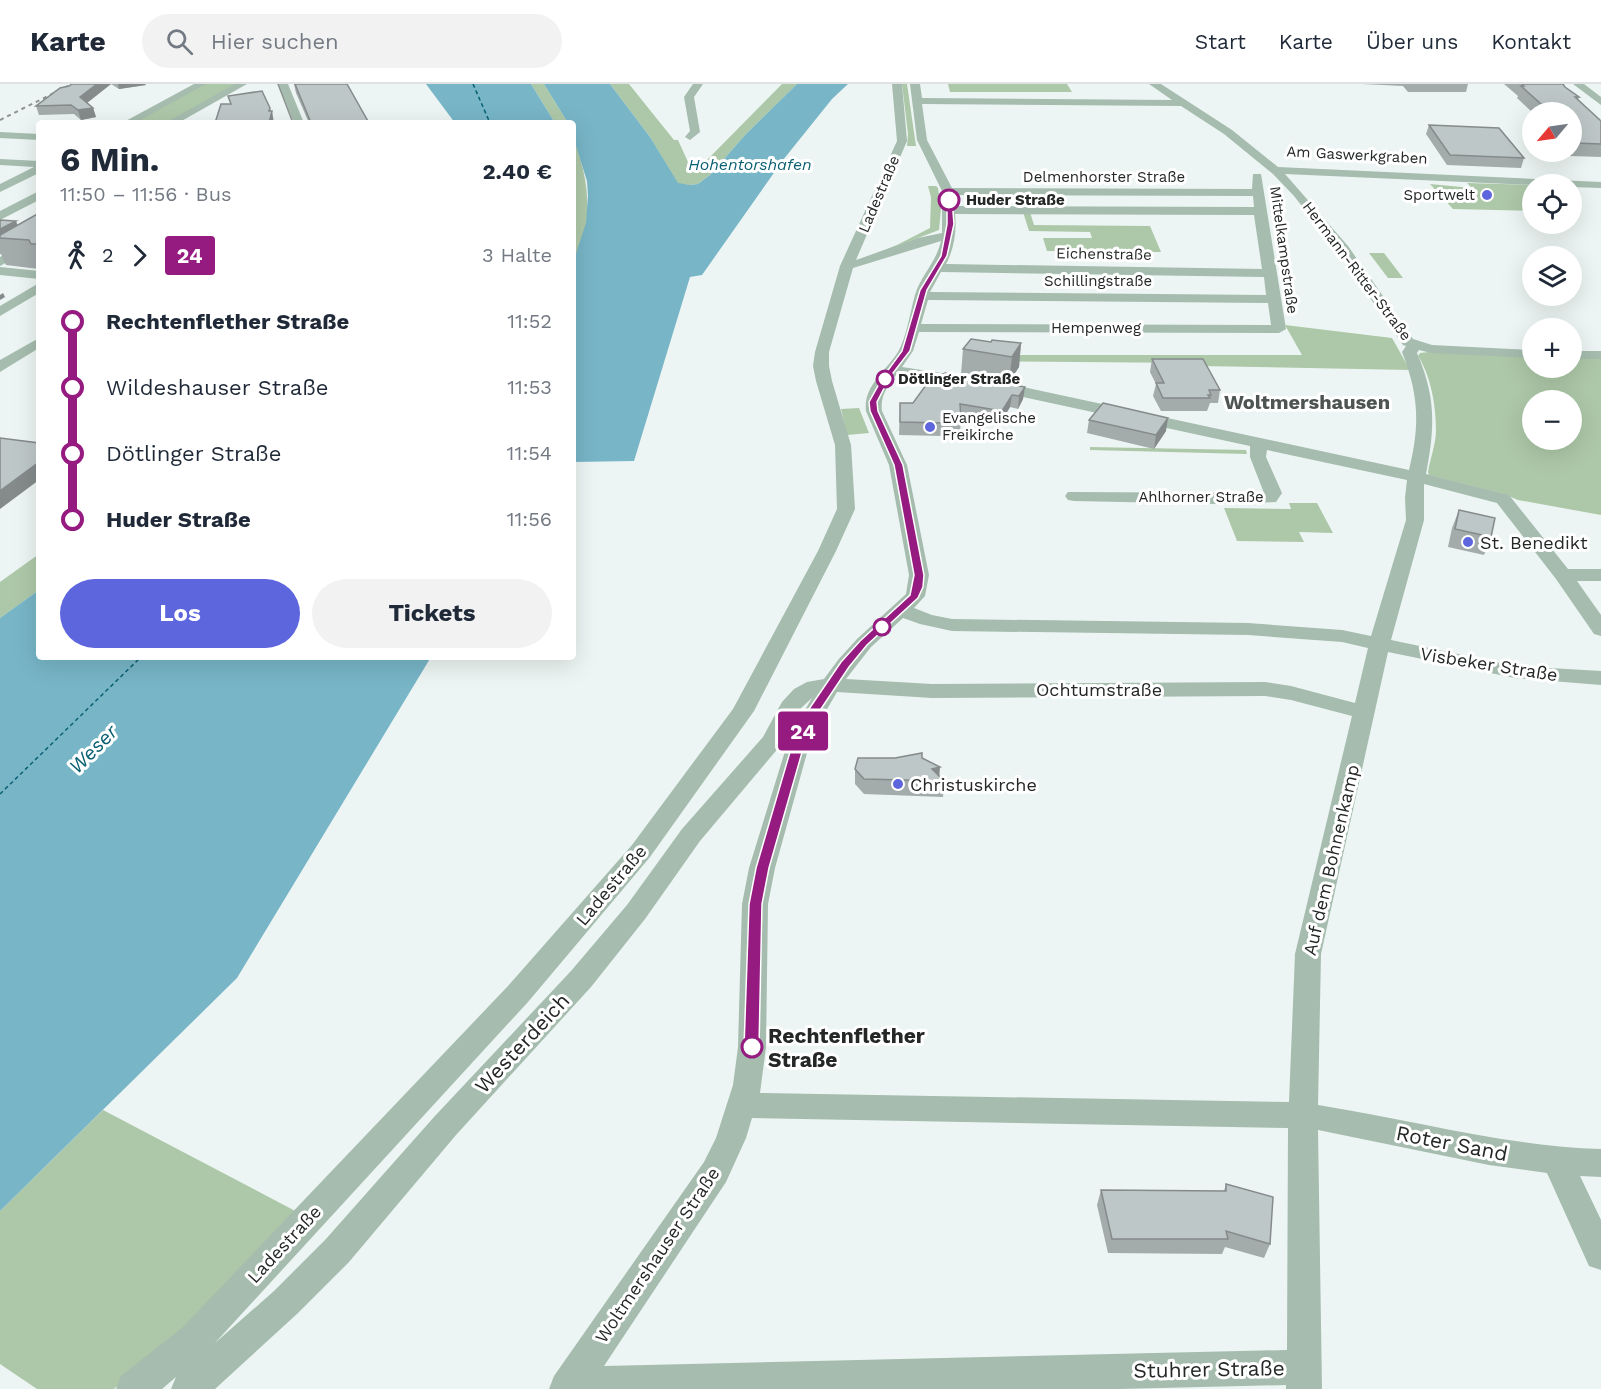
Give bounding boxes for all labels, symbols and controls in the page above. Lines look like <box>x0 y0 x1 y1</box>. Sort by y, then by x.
search box <box>142 14 562 68</box>
text: Karte <box>30 25 106 58</box>
icon: search <box>163 25 196 58</box>
text: Hier suchen <box>211 29 339 54</box>
text: Start <box>1195 29 1246 54</box>
text: Karte <box>1279 29 1333 54</box>
text: Über uns <box>1366 29 1458 54</box>
text: Kontakt <box>1491 29 1571 54</box>
north arrow <box>1522 102 1582 162</box>
map controls <box>1522 102 1582 450</box>
text: 6 Min. <box>60 140 159 179</box>
street label: Am Gaswerkgraben <box>1286 142 1428 168</box>
street label: Ladestraße <box>855 153 903 235</box>
water label: Hohentorshafen <box>688 155 812 174</box>
text: 2.40 € <box>482 159 552 184</box>
street label: Delmenhorster Straße <box>1023 168 1185 186</box>
button: locate <box>1522 174 1582 234</box>
text: 11:50 – 11:56 · Bus <box>60 182 232 206</box>
street label: Mittelkampstraße <box>1266 185 1302 315</box>
place label: Sportwelt <box>1404 186 1476 204</box>
marker: Sportwelt <box>1480 188 1494 202</box>
marker: Huder Straße <box>938 189 960 211</box>
place label: Huder Straße <box>966 191 1065 209</box>
street label: Hermann-Ritter-Straße <box>1299 198 1415 344</box>
icon: walk <box>60 239 93 272</box>
icon: forward <box>123 239 156 272</box>
text: 2 <box>102 243 114 267</box>
text: 24 <box>177 243 203 268</box>
text: 3 Halte <box>482 243 552 267</box>
street label: Eichenstraße <box>1056 244 1152 264</box>
button: layers <box>1522 246 1582 306</box>
street label: Schillingstraße <box>1044 272 1152 290</box>
text: Rechtenflether Straße <box>106 309 349 334</box>
text: 11:52 <box>507 309 552 333</box>
button: + <box>1522 318 1582 378</box>
street label: Hempenweg <box>1051 319 1141 337</box>
marker: Dötlinger Straße <box>876 370 894 388</box>
place label: Dötlinger Straße <box>898 370 1020 388</box>
text: Wildeshauser Straße <box>106 375 328 400</box>
text: 11:53 <box>507 375 552 399</box>
district label: Woltmershausen <box>1224 390 1390 414</box>
button: − <box>1522 390 1582 450</box>
place label: Evangelische Freikirche <box>942 409 1036 444</box>
marker: Evangelische Freikirche <box>923 420 937 434</box>
text: Dötlinger Straße <box>106 441 281 466</box>
text: 11:54 <box>507 441 552 465</box>
street label: Ahlhorner Straße <box>1138 488 1264 506</box>
text: Huder Straße <box>106 507 251 532</box>
text: 11:56 <box>507 507 552 531</box>
place label: St. Benedikt <box>1480 532 1588 553</box>
marker: St. Benedikt <box>1461 535 1475 549</box>
button: Los <box>60 579 300 648</box>
button: Tickets <box>312 579 552 648</box>
unlabelled marker <box>873 618 891 636</box>
street label: Visbeker Straße <box>1419 643 1559 685</box>
street label: Ochtumstraße <box>1036 679 1162 700</box>
line badge: 24 <box>776 712 830 750</box>
water label: Weser <box>64 719 123 778</box>
text: 24 <box>790 719 816 744</box>
street label: Auf dem Bohnenkamp <box>1299 762 1363 958</box>
place label: Christuskirche <box>910 774 1037 795</box>
marker: Christuskirche <box>891 777 905 791</box>
street label: Ladestraße <box>571 841 651 929</box>
street label: Westerdeich <box>469 988 575 1098</box>
place label: Rechtenflether Straße <box>768 1023 925 1072</box>
marker: Rechtenflether Straße <box>741 1036 763 1058</box>
street label: Roter Sand <box>1394 1120 1510 1166</box>
street label: Woltmershauser Straße <box>590 1163 724 1347</box>
street label: Ladestraße <box>243 1201 325 1287</box>
street label: Stuhrer Straße <box>1133 1355 1285 1383</box>

